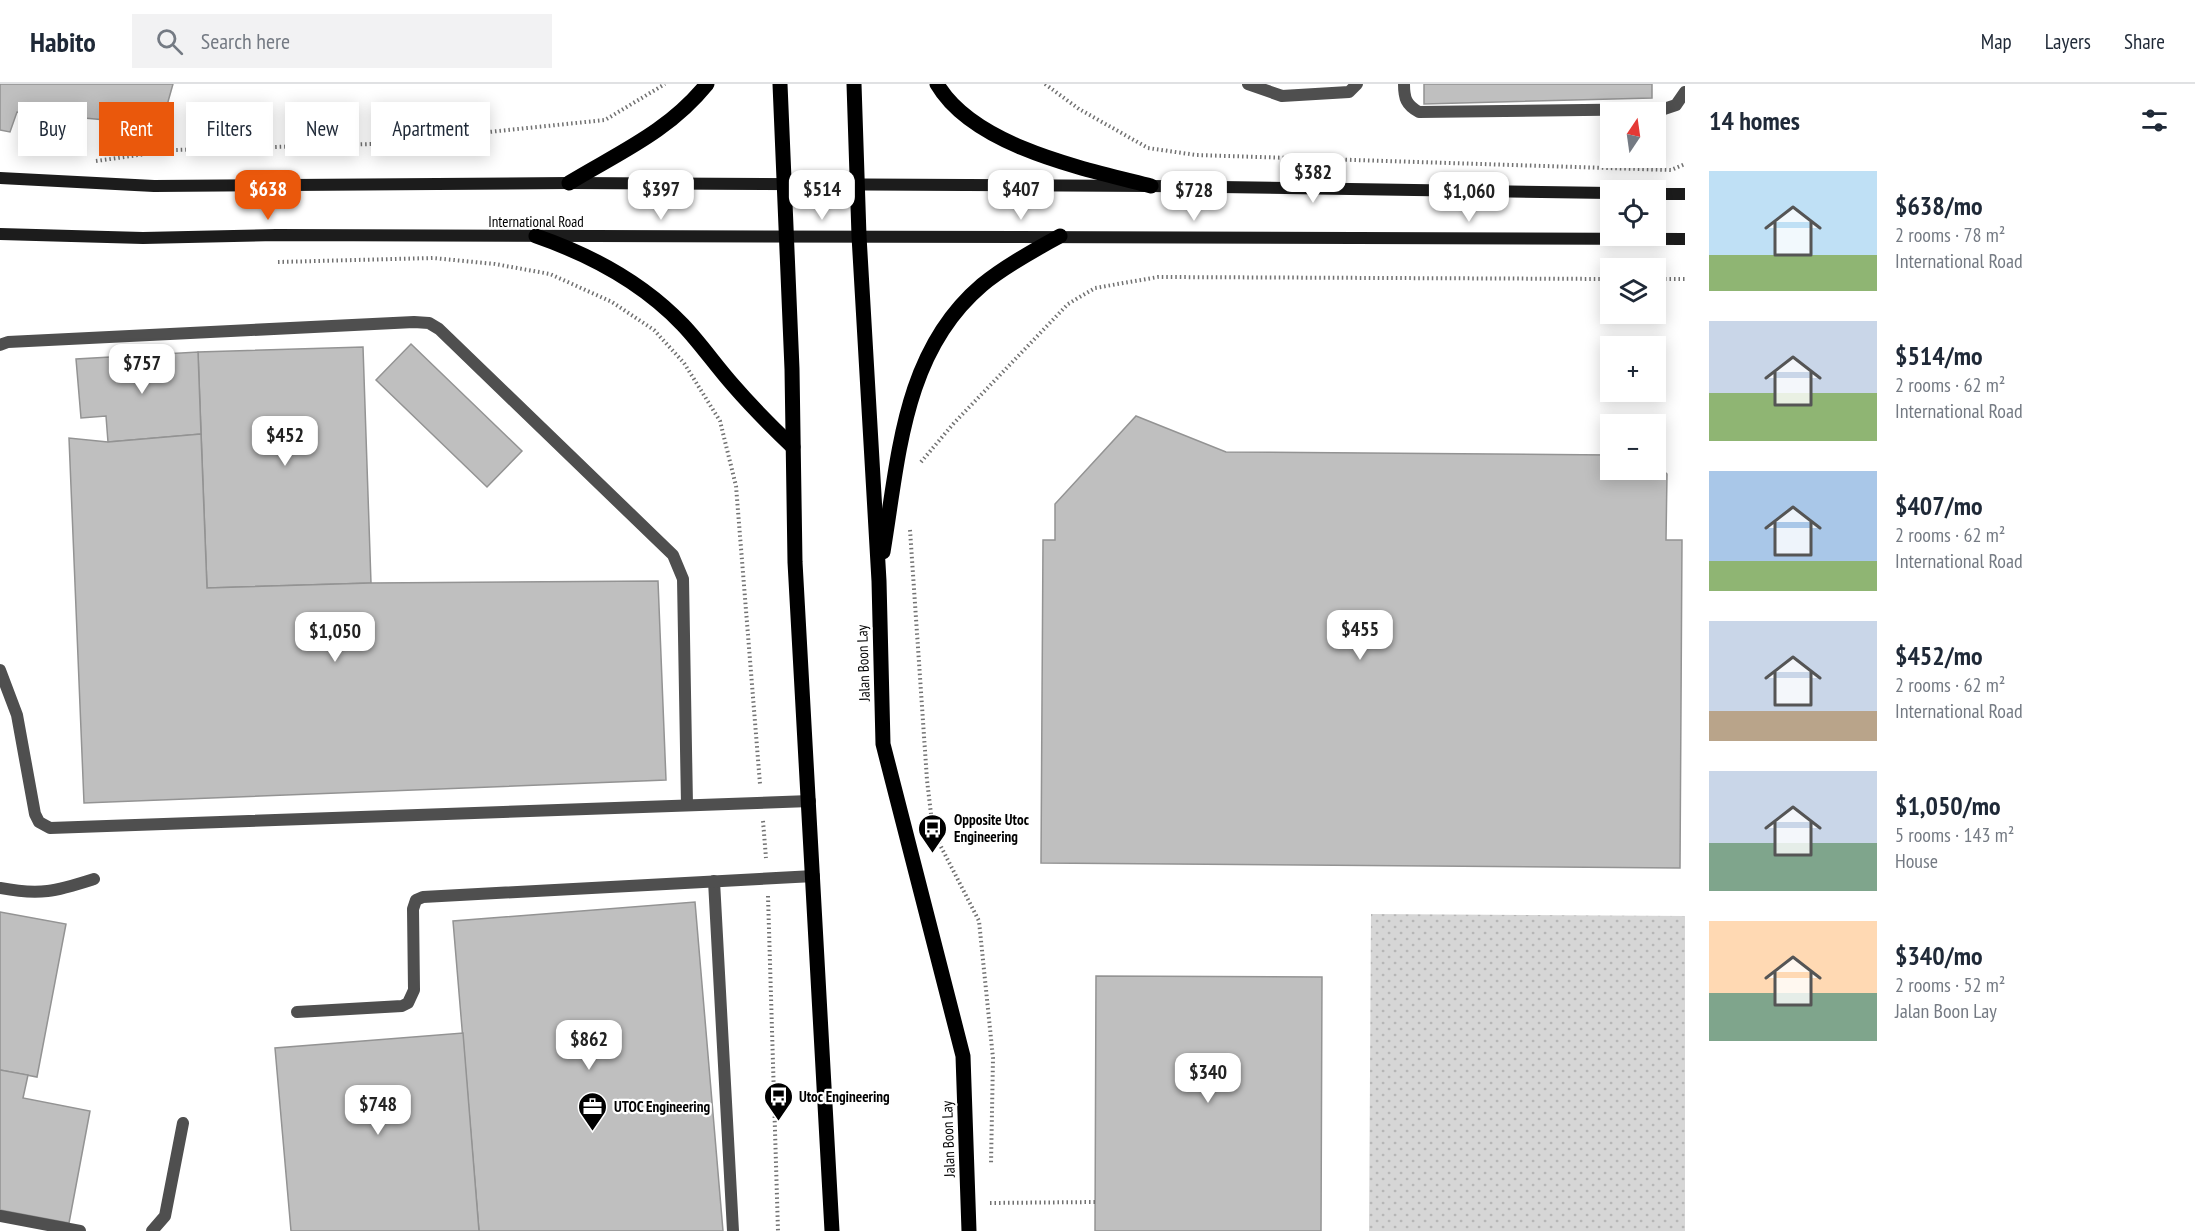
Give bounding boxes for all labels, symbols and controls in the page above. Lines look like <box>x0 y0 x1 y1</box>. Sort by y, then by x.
search box <box>132 14 552 68</box>
text: Habito <box>30 23 96 60</box>
icon: search <box>153 25 186 58</box>
text: Search here <box>201 27 290 55</box>
text: Map <box>1981 28 2012 55</box>
text: Layers <box>2045 28 2091 55</box>
text: Share <box>2124 28 2165 55</box>
chip: Buy <box>18 102 87 156</box>
chip: Rent <box>99 102 174 156</box>
chip: Filters <box>186 102 273 156</box>
chip: New <box>285 102 359 156</box>
chip: Apartment <box>371 102 490 156</box>
north arrow <box>1600 102 1666 168</box>
map controls <box>1600 102 1666 480</box>
text: 14 homes <box>1709 104 1800 137</box>
icon: filters <box>2138 104 2171 137</box>
pin: $382 <box>1277 153 1349 204</box>
text: $382 <box>1294 159 1332 185</box>
pin: $638 <box>232 170 304 221</box>
pin: $397 <box>625 170 697 221</box>
pin: $514 <box>786 170 858 221</box>
pin: $407 <box>985 170 1057 221</box>
pin: $728 <box>1158 171 1230 222</box>
pin: $1,060 <box>1420 172 1518 223</box>
text: $638 <box>249 176 287 202</box>
text: $397 <box>642 176 680 202</box>
text: $514 <box>803 176 841 202</box>
text: $407 <box>1002 176 1040 202</box>
text: $728 <box>1175 177 1213 203</box>
text: $1,060 <box>1443 178 1495 204</box>
button: locate <box>1600 180 1666 246</box>
text: $638/mo <box>1895 189 1983 222</box>
icon: home <box>1757 195 1829 267</box>
street label: International Road <box>488 212 584 231</box>
text: 2 rooms · 78 m² <box>1895 222 2005 248</box>
text: International Road <box>1895 248 2023 274</box>
button: layers <box>1600 258 1666 324</box>
button: + <box>1600 336 1666 402</box>
text: $514/mo <box>1895 339 1983 372</box>
pin: $757 <box>106 344 178 395</box>
icon: home <box>1757 345 1829 417</box>
text: $757 <box>123 350 161 376</box>
text: 2 rooms · 62 m² <box>1895 372 2005 398</box>
text: International Road <box>1895 398 2023 424</box>
button: − <box>1600 414 1666 480</box>
pin: $452 <box>249 416 321 467</box>
text: $452 <box>266 422 304 448</box>
text: $407/mo <box>1895 489 1983 522</box>
icon: home <box>1757 495 1829 567</box>
text: 2 rooms · 62 m² <box>1895 522 2005 548</box>
text: International Road <box>1895 548 2023 574</box>
pin: $455 <box>1324 610 1396 661</box>
pin: $1,050 <box>286 612 384 663</box>
text: $455 <box>1341 616 1379 642</box>
text: $1,050 <box>309 618 361 644</box>
street label: Jalan Boon Lay <box>852 624 874 702</box>
text: $452/mo <box>1895 639 1983 672</box>
icon: home <box>1757 645 1829 717</box>
text: 2 rooms · 62 m² <box>1895 672 2005 698</box>
text: International Road <box>1895 698 2023 724</box>
text: $1,050/mo <box>1895 789 2001 822</box>
icon: home <box>1757 795 1829 867</box>
place label: Opposite Utoc Engineering <box>954 810 1030 846</box>
bus stop icon: Opposite Utoc Engineering <box>917 812 949 854</box>
text: 5 rooms · 143 m² <box>1895 822 2014 848</box>
text: House <box>1895 848 1938 874</box>
text: $340/mo <box>1895 939 1983 972</box>
icon: home <box>1757 945 1829 1017</box>
text: 2 rooms · 52 m² <box>1895 972 2005 998</box>
text: Jalan Boon Lay <box>1895 998 1997 1024</box>
pin: $862 <box>553 1020 625 1071</box>
text: $862 <box>570 1026 608 1052</box>
pin: $340 <box>1172 1053 1244 1104</box>
text: $340 <box>1189 1059 1227 1085</box>
bus stop icon: Utoc Engineering <box>762 1080 794 1122</box>
pin: $748 <box>342 1085 414 1136</box>
place label: Utoc Engineering <box>799 1087 890 1106</box>
office icon: UTOC Engineering <box>577 1090 609 1132</box>
text: $748 <box>359 1091 397 1117</box>
place label: UTOC Engineering <box>614 1097 710 1116</box>
street label: Jalan Boon Lay <box>937 1100 959 1178</box>

